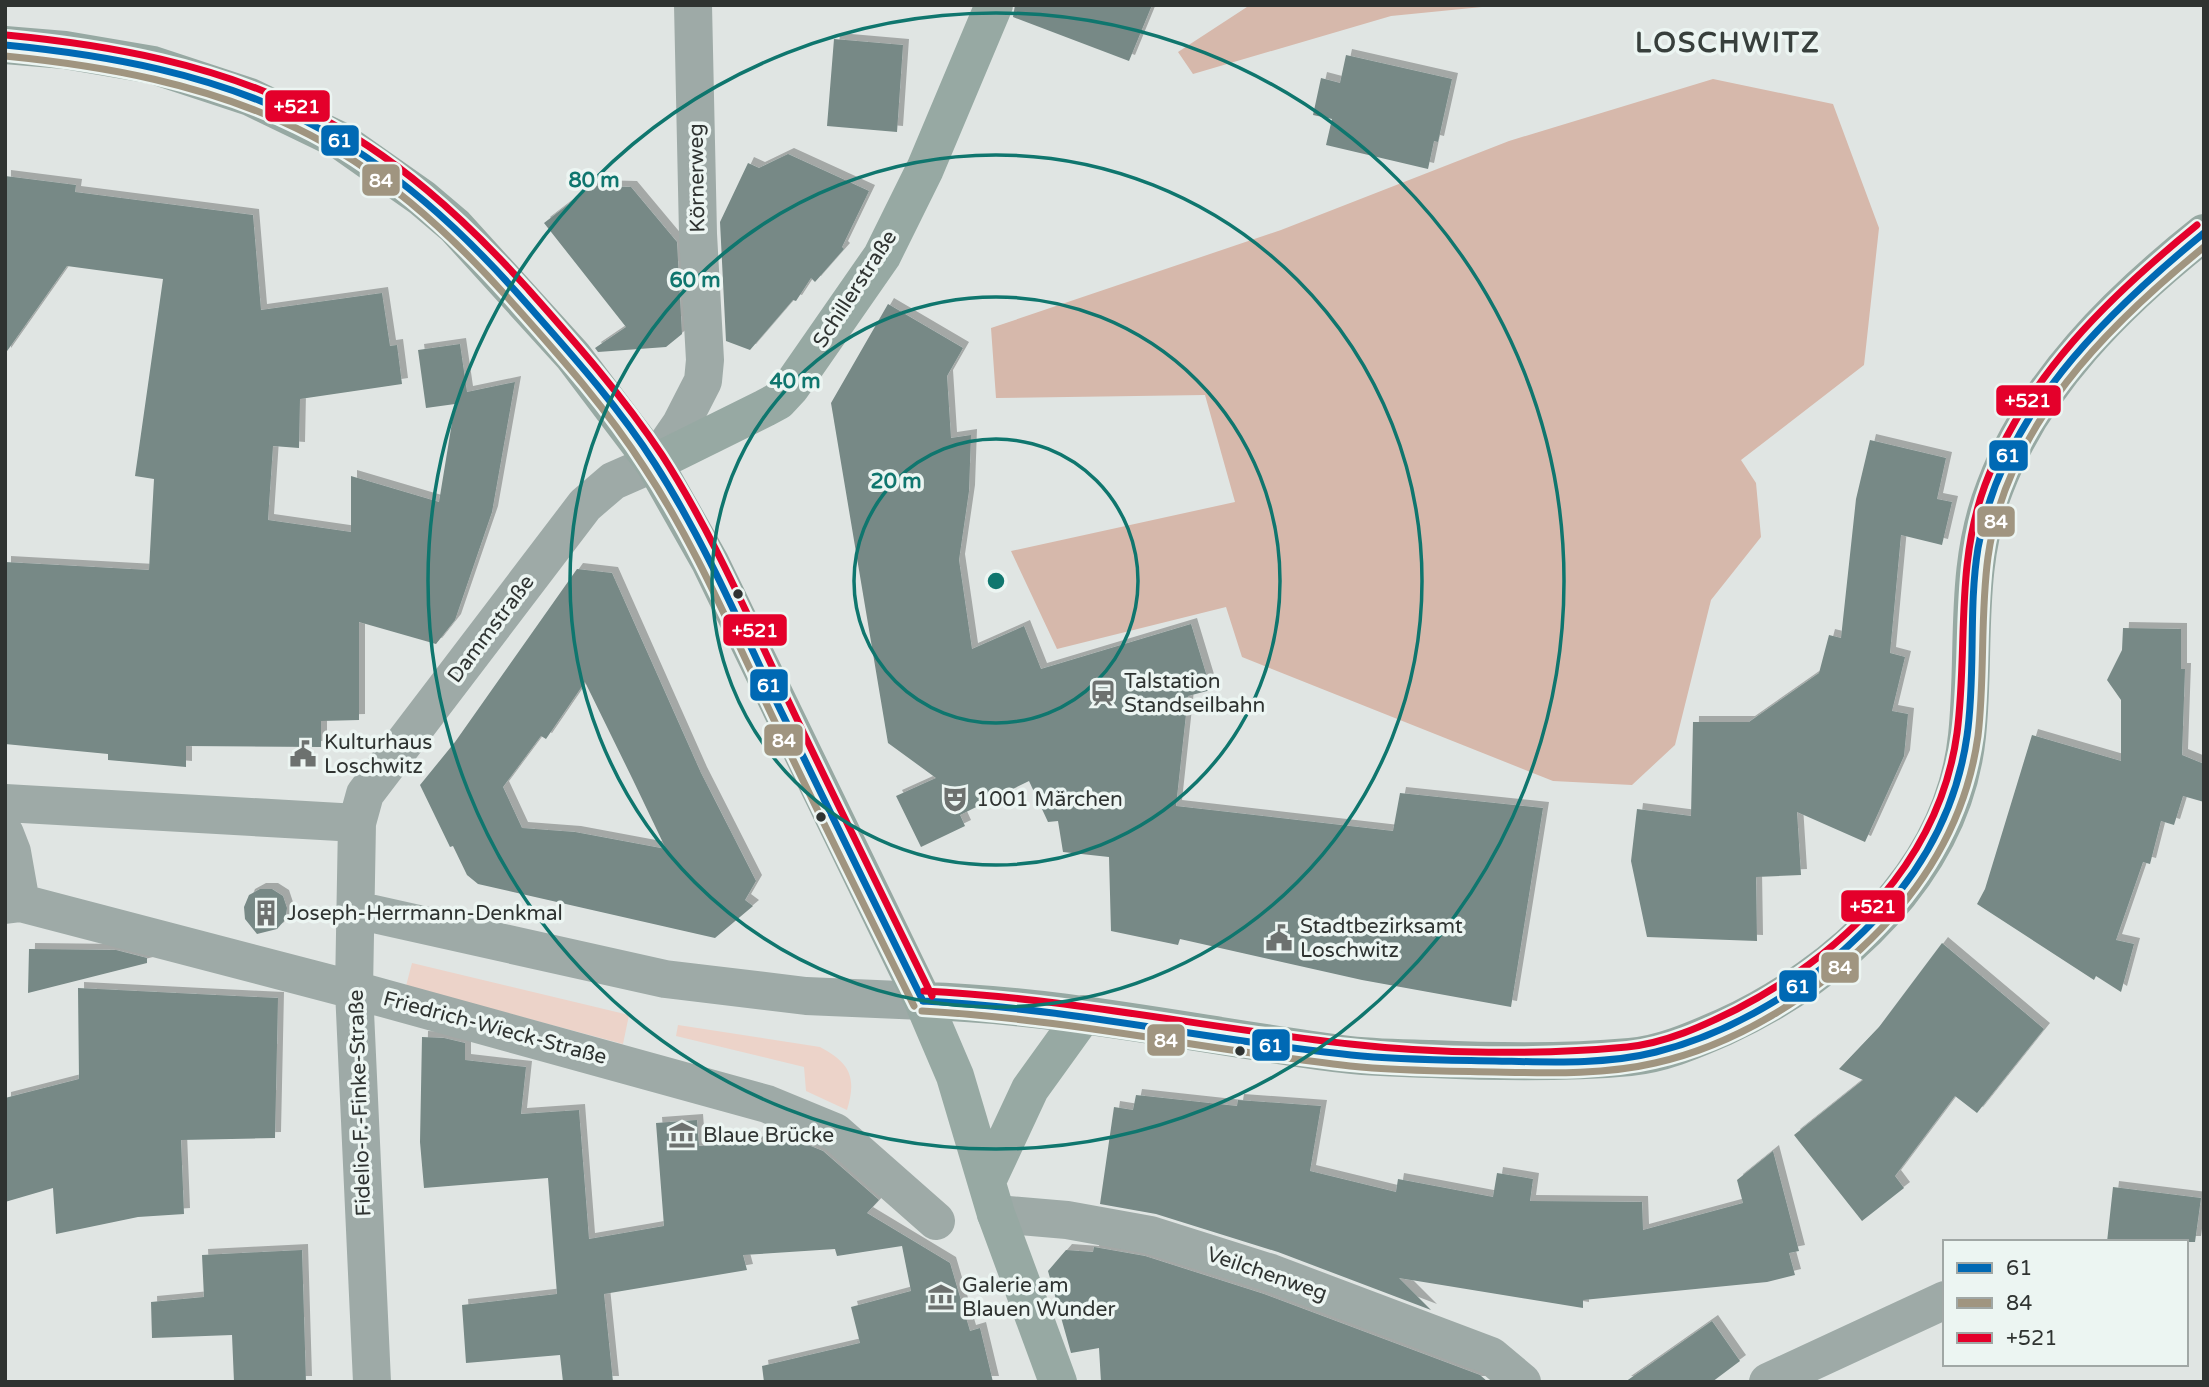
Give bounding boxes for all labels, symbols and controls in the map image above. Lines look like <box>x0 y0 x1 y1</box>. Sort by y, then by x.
district label: LOSCHWITZ <box>1635 26 1821 60</box>
line badge: +521 <box>264 89 331 123</box>
text: +521 <box>274 96 320 118</box>
street label: Körnerweg <box>684 123 710 233</box>
line badge: 61 <box>320 124 360 157</box>
text: 61 <box>328 130 352 152</box>
line badge: 84 <box>361 163 401 197</box>
text: 80 m <box>568 168 620 193</box>
text: 84 <box>369 170 393 192</box>
street label: Schillerstraße <box>808 225 902 352</box>
text: 60 m <box>669 268 721 293</box>
text: 40 m <box>769 369 821 394</box>
line badge: +521 <box>1995 384 2062 417</box>
text: +521 <box>2005 390 2051 412</box>
line badge: 61 <box>1988 439 2029 472</box>
text: 61 <box>1996 445 2020 467</box>
text: 20 m <box>870 469 922 494</box>
line badge: 84 <box>1976 505 2016 538</box>
text: 84 <box>1984 511 2008 533</box>
centre of rings <box>984 569 1008 593</box>
street label: Dammstraße <box>442 570 540 688</box>
unlabelled marker <box>731 587 745 601</box>
line badge: +521 <box>722 613 788 647</box>
text: +521 <box>732 620 778 642</box>
line badge: 61 <box>749 668 789 702</box>
place label: Talstation Standseilbahn <box>1124 669 1265 718</box>
text: 61 <box>757 675 781 697</box>
station icon: Talstation Standseilbahn <box>1088 678 1118 708</box>
line badge: 84 <box>763 723 804 757</box>
place label: Kulturhaus Loschwitz <box>324 730 432 779</box>
text: 84 <box>772 730 796 752</box>
public building icon: Kulturhaus Loschwitz <box>288 739 318 769</box>
theatre icon: 1001 Märchen <box>940 784 970 814</box>
place label: 1001 Märchen <box>976 787 1123 812</box>
unlabelled marker <box>814 810 828 824</box>
line badge: +521 <box>1840 889 1906 923</box>
text: +521 <box>1850 896 1896 918</box>
building icon: Joseph-Herrmann-Denkmal <box>251 898 281 928</box>
place label: Joseph-Herrmann-Denkmal <box>287 901 563 926</box>
place label: Stadtbezirksamt Loschwitz <box>1300 914 1463 963</box>
public building icon: Stadtbezirksamt Loschwitz <box>1264 923 1294 953</box>
line badge: 84 <box>1820 951 1860 984</box>
text: 84 <box>1828 957 1852 979</box>
line badge: 61 <box>1778 969 1818 1003</box>
text: 61 <box>1786 976 1810 998</box>
street label: Friedrich-Wieck-Straße <box>381 986 610 1070</box>
street label: Fidelio-F.-Finke-Straße <box>344 989 376 1217</box>
line badge: 84 <box>1146 1023 1186 1057</box>
line badge: 61 <box>1251 1028 1291 1062</box>
text: 84 <box>1154 1030 1178 1052</box>
text: 61 <box>1259 1035 1283 1057</box>
unlabelled marker <box>1233 1044 1247 1058</box>
museum icon: Blaue Brücke <box>667 1120 697 1150</box>
place label: Blaue Brücke <box>703 1123 834 1148</box>
legend <box>1943 1240 2188 1366</box>
street label: Veilchenweg <box>1203 1242 1331 1306</box>
text: 61 <box>2006 1256 2032 1281</box>
place label: Galerie am Blauen Wunder <box>962 1273 1115 1322</box>
museum icon: Galerie am Blauen Wunder <box>926 1282 956 1312</box>
text: 84 <box>2006 1291 2032 1316</box>
text: +521 <box>2006 1326 2057 1351</box>

